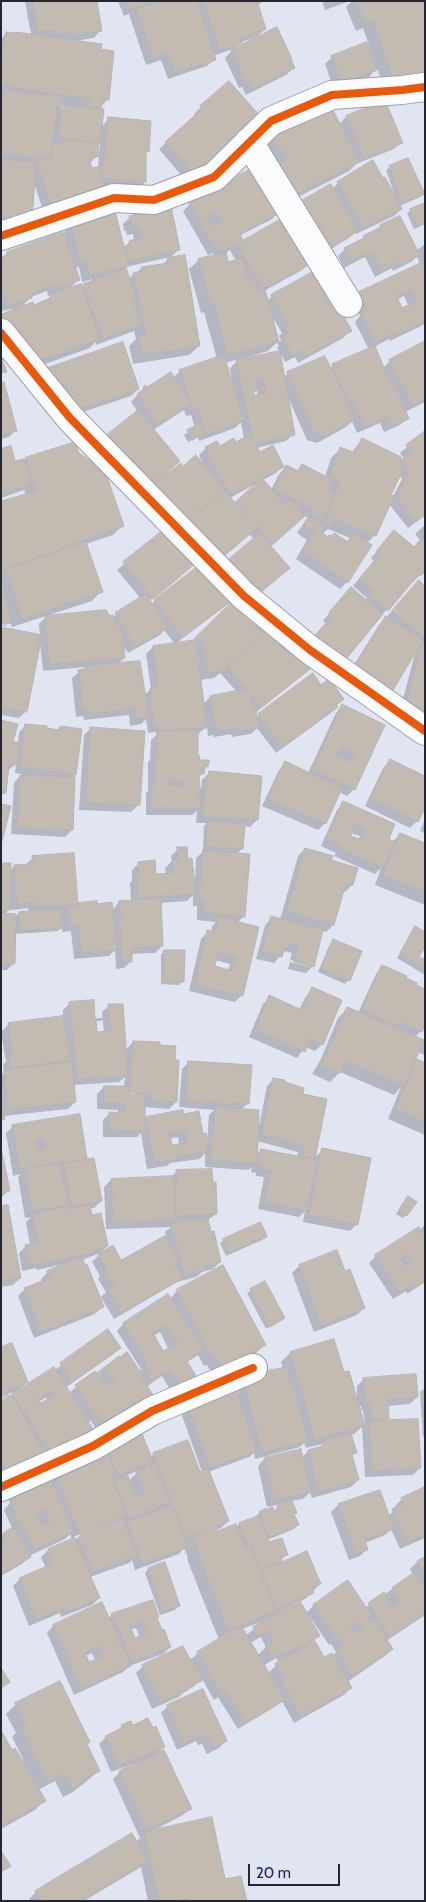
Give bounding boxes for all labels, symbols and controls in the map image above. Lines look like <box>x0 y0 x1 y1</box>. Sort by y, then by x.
scale bar <box>251 1854 344 1886</box>
text: 20 m <box>256 1864 291 1882</box>

